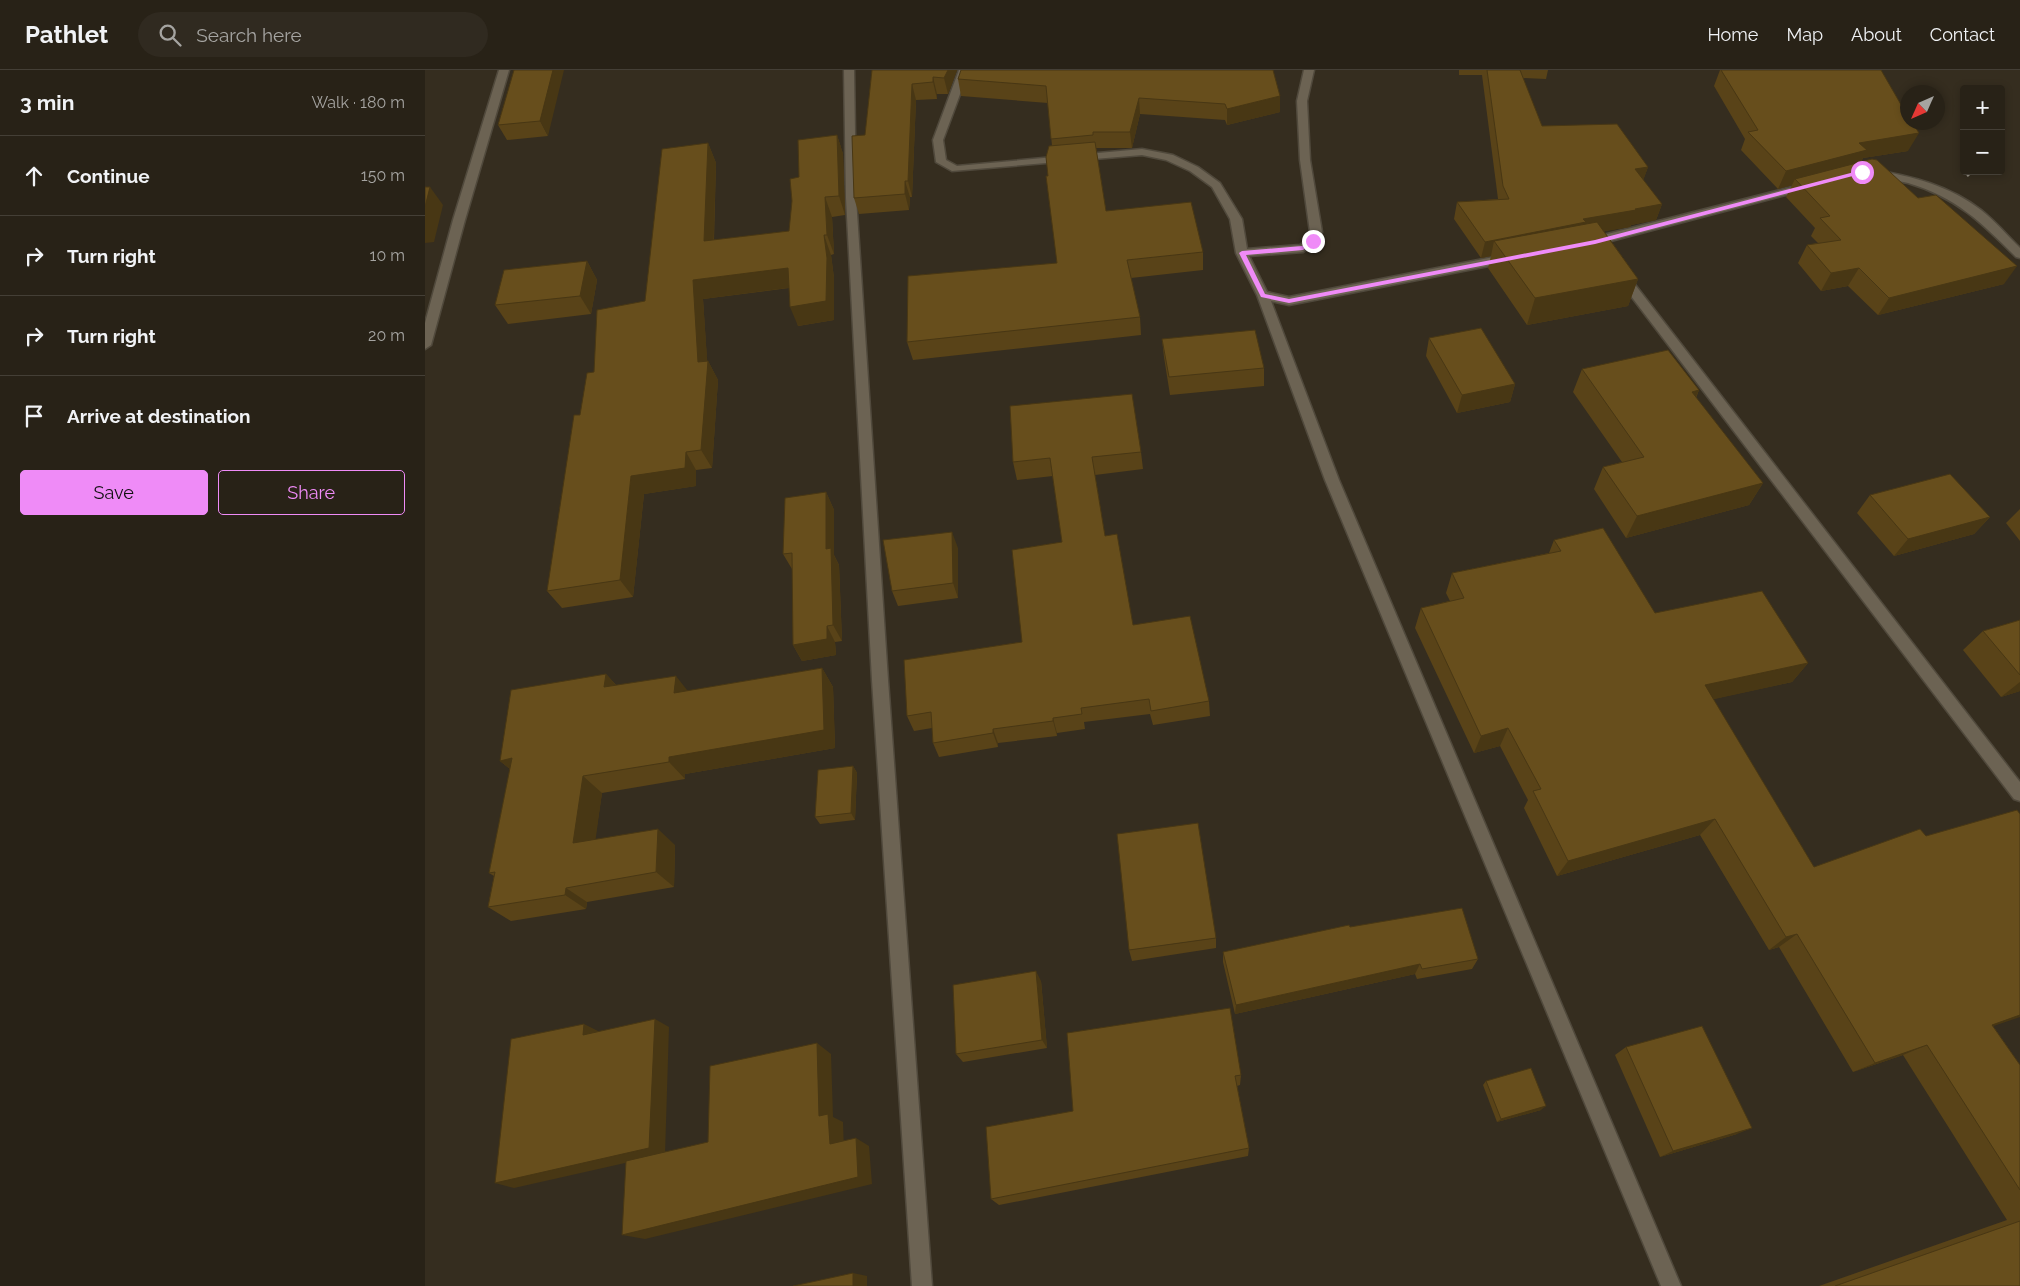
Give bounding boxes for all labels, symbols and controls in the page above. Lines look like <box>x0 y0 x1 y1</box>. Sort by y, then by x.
search box <box>138 12 488 57</box>
text: Pathlet <box>25 20 108 49</box>
icon: search <box>156 21 184 49</box>
text: Search here <box>196 24 302 46</box>
text: Home <box>1707 24 1758 45</box>
text: Map <box>1786 24 1823 45</box>
text: About <box>1851 24 1902 45</box>
text: Contact <box>1930 24 1995 45</box>
north arrow <box>1900 85 1945 130</box>
map controls <box>1960 85 2005 175</box>
button: + <box>1960 85 2005 130</box>
text: 3 min <box>20 90 74 115</box>
text: Walk · 180 m <box>311 93 405 112</box>
button: − <box>1960 130 2005 175</box>
route start <box>1851 161 1874 184</box>
icon: ahead <box>20 162 48 190</box>
text: Continue <box>67 165 150 187</box>
text: 150 m <box>361 166 405 185</box>
route end <box>1302 230 1325 253</box>
icon: right <box>20 242 48 270</box>
text: Turn right <box>67 245 156 267</box>
text: 10 m <box>370 246 405 265</box>
icon: right <box>20 322 48 350</box>
text: Turn right <box>67 325 156 347</box>
text: 20 m <box>368 326 405 345</box>
icon: arrive <box>20 402 48 430</box>
text: Arrive at destination <box>67 405 251 427</box>
button: Save <box>20 470 208 515</box>
button: Share <box>218 470 405 515</box>

